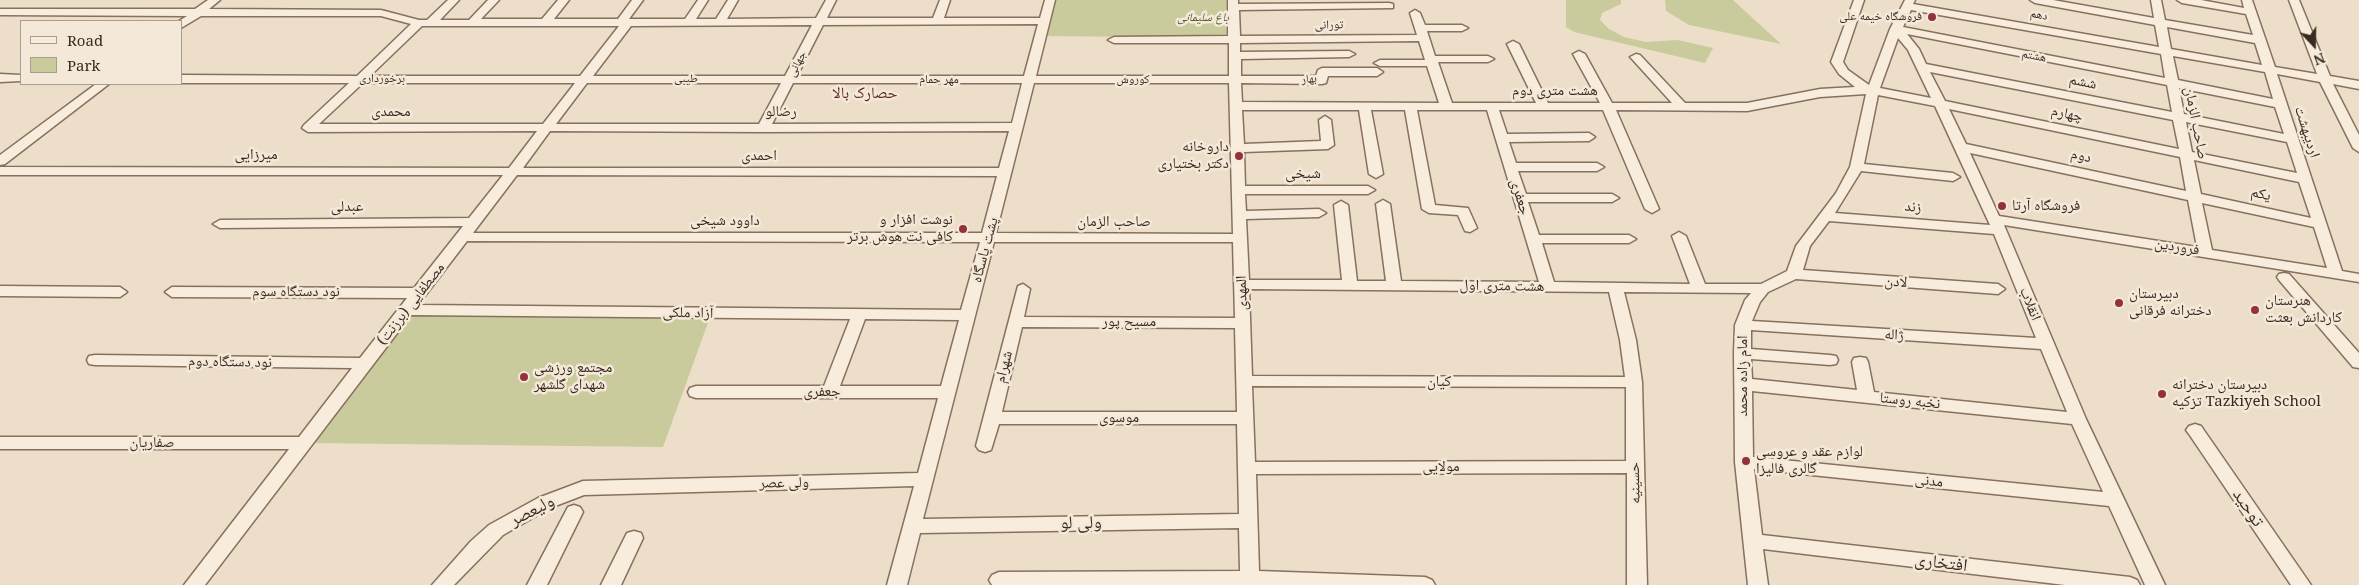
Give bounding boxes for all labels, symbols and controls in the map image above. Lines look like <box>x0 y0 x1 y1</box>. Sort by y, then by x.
street label: دهم <box>2029 6 2049 24</box>
place label: فروشگاه خیمه علی <box>1839 10 1922 24</box>
park label: باغ سلیمانی <box>1177 11 1229 25</box>
marker: فروشگاه خیمه علی <box>1926 11 1938 23</box>
street label: تورانی <box>1314 18 1344 32</box>
legend <box>20 20 182 85</box>
north arrow <box>2289 20 2339 70</box>
text: Road <box>67 30 103 50</box>
street label: هشتم <box>2020 47 2048 65</box>
street label: جهانی <box>784 49 810 79</box>
text: N <box>2311 49 2328 70</box>
text: Park <box>67 55 100 75</box>
street label: بهار <box>1301 71 1317 87</box>
street label: ششم <box>2068 71 2098 93</box>
street label: برخورداری <box>359 72 405 86</box>
street label: طیبی <box>674 72 698 86</box>
street label: مهر حمام <box>919 73 959 87</box>
street label: کوروش <box>1117 73 1149 87</box>
street label: هشت متری دوم <box>1512 82 1598 100</box>
district label: حصارک بالا <box>832 83 898 103</box>
street label: صاحب الزمان <box>2180 85 2212 161</box>
street label: چهارم <box>2049 102 2085 126</box>
street label: محمدی <box>371 103 411 121</box>
street label: رضالو <box>765 103 797 121</box>
street label: اردیبهشت <box>2290 104 2324 160</box>
place label: داروخانه دکتر بختیاری <box>1157 138 1229 173</box>
street label: دوم <box>2069 145 2093 167</box>
street label: میرزایی <box>234 146 278 164</box>
street label: احمدی <box>741 147 777 165</box>
marker: داروخانه دکتر بختیاری <box>1233 150 1245 162</box>
street label: شیخی <box>1285 165 1321 183</box>
street label: جعفری <box>1506 177 1534 217</box>
street label: یکم <box>2249 183 2273 205</box>
street label: زند <box>1904 197 1922 217</box>
place label: فروشگاه آرتا <box>2012 197 2080 215</box>
street label: عبدلی <box>331 198 363 216</box>
marker: فروشگاه آرتا <box>1996 200 2008 212</box>
place label: نوشت افزار و کافی نت هوش برتر <box>847 211 953 246</box>
street label: داوود شیخی <box>690 212 760 230</box>
street label: صاحب الزمان <box>1077 213 1151 231</box>
street label: پشت پاسگاه <box>968 215 1002 285</box>
marker: نوشت افزار و کافی نت هوش برتر <box>957 223 969 235</box>
street label: فروردین <box>2153 235 2201 259</box>
street label: مصطفایی (برزنت) <box>373 259 449 349</box>
street label: لادن <box>1884 272 1908 292</box>
street label: المهدی <box>1232 275 1252 311</box>
street label: هشت متری اول <box>1459 276 1545 296</box>
street label: نود دستگاه سوم <box>252 283 340 301</box>
street label: انقلاب <box>2015 285 2045 323</box>
place label: دبیرستان دخترانه فرقانی <box>2129 285 2211 320</box>
place label: هنرستان کاردانش بعثت <box>2265 292 2342 327</box>
marker: دبیرستان دخترانه فرقانی <box>2113 297 2125 309</box>
street label: آزاد ملکی <box>662 304 714 322</box>
marker: هنرستان کاردانش بعثت <box>2249 304 2261 316</box>
street label: مسیح پور <box>1102 313 1156 331</box>
street label: ژاله <box>1884 326 1904 344</box>
street label: امام زاده محمد <box>1734 335 1752 417</box>
street label: شهرام <box>991 349 1017 385</box>
street label: نود دستگاه دوم <box>188 352 272 372</box>
place label: مجتمع ورزشی شهدای گلشهر <box>534 359 612 394</box>
marker: مجتمع ورزشی شهدای گلشهر <box>518 371 530 383</box>
street label: کیان <box>1427 373 1451 391</box>
place label: دبیرستان دخترانه تزكيه Tazkiyeh School <box>2172 376 2321 411</box>
street label: جعفری <box>804 383 840 401</box>
marker: دبیرستان دخترانه تزكيه Tazkiyeh School <box>2156 388 2168 400</box>
street label: نخبه روستا <box>1879 389 1941 413</box>
street label: موسوی <box>1099 409 1139 427</box>
street label: صفاریان <box>130 434 174 452</box>
place label: لوازم عقد و عروسی گالری فالیزا <box>1756 443 1863 478</box>
marker: لوازم عقد و عروسی گالری فالیزا <box>1740 455 1752 467</box>
street label: مولایی <box>1422 458 1460 476</box>
street label: حسینیه <box>1626 462 1644 504</box>
street label: مدنی <box>1914 471 1944 491</box>
street label: ولی عصر <box>759 474 809 492</box>
street label: توحید <box>2228 485 2268 531</box>
street label: ولیعصر <box>506 491 558 531</box>
street label: ولی لو <box>1060 512 1102 534</box>
street label: افتخاری <box>1913 549 1969 577</box>

